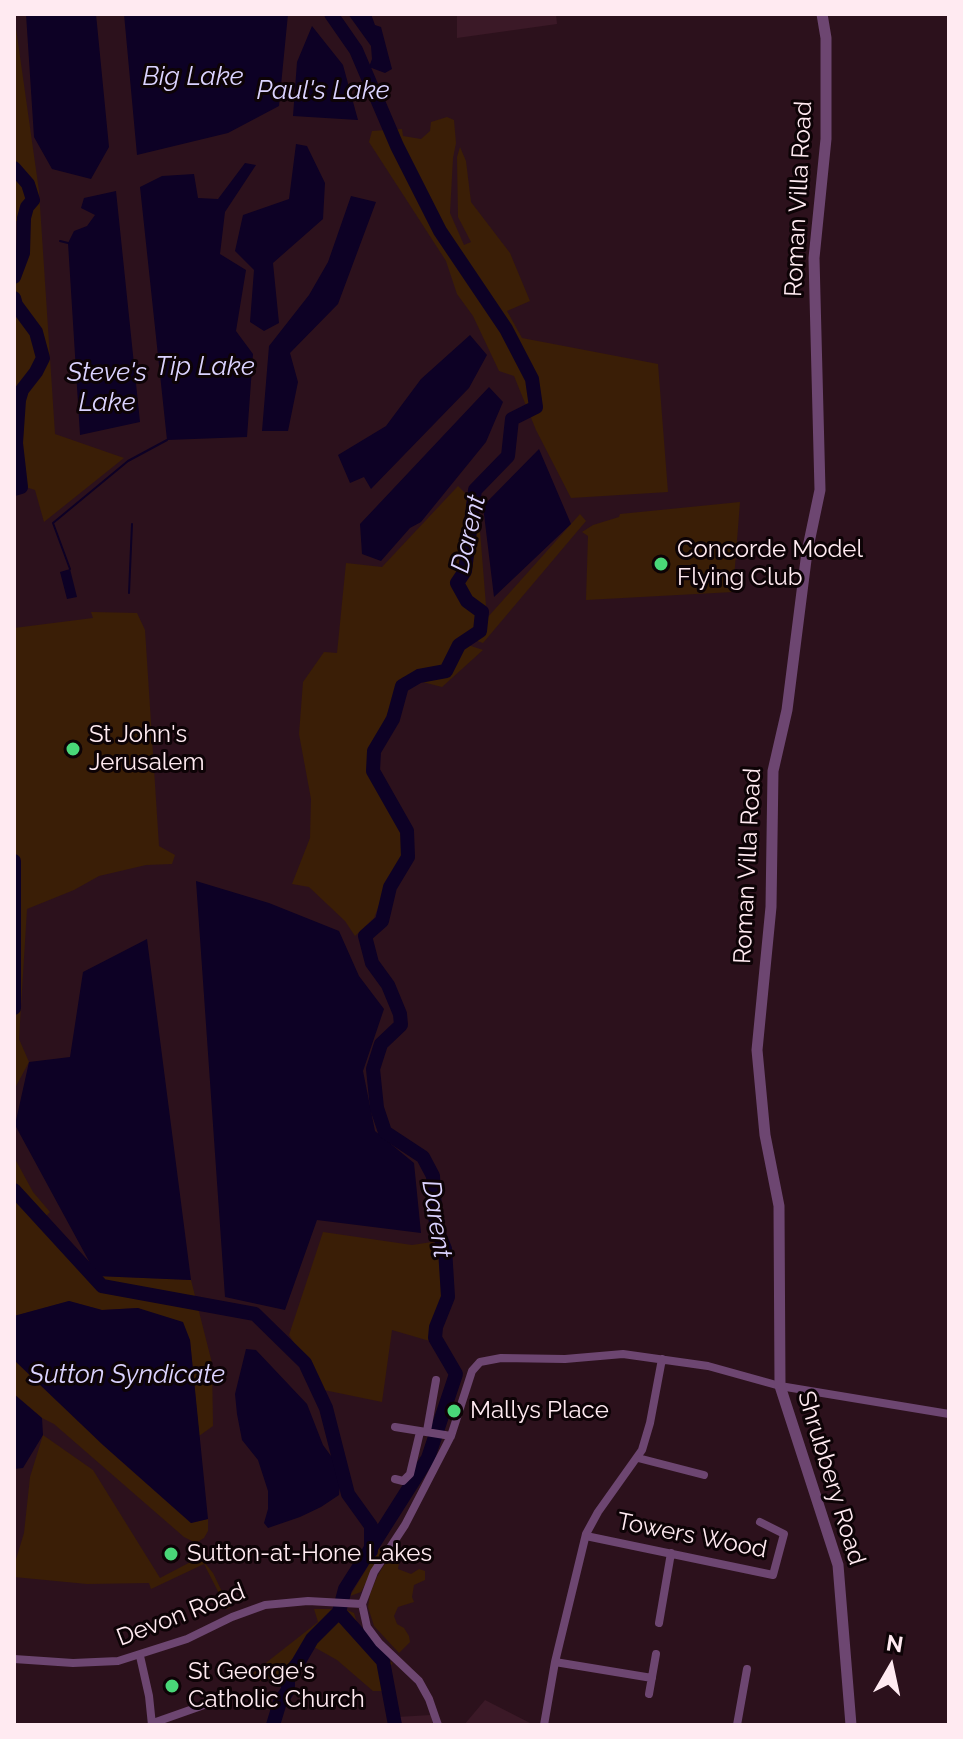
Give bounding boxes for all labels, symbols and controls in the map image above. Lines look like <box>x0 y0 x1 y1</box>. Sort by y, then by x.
water label: Big Lake <box>142 61 244 93</box>
water label: Paul's Lake <box>256 75 390 107</box>
street label: Roman Villa Road <box>779 100 819 298</box>
water label: Tip Lake <box>155 351 255 383</box>
water label: Steve's Lake <box>67 357 147 418</box>
water label: Darent <box>445 492 493 576</box>
place label: Concorde Model Flying Club <box>677 536 863 592</box>
marker: Concorde Model Flying Club <box>652 555 670 573</box>
place label: St John's Jerusalem <box>89 721 204 777</box>
marker: St John's Jerusalem <box>64 740 82 758</box>
street label: Roman Villa Road <box>728 767 768 965</box>
water label: Darent <box>414 1178 458 1260</box>
water label: Sutton Syndicate <box>29 1359 225 1391</box>
street label: Shrubbery Road <box>791 1388 871 1568</box>
place label: Mallys Place <box>470 1397 609 1425</box>
marker: Mallys Place <box>445 1402 463 1420</box>
street label: Towers Wood <box>615 1507 769 1565</box>
place label: Sutton-at-Hone Lakes <box>187 1540 432 1568</box>
marker: Sutton-at-Hone Lakes <box>162 1545 180 1563</box>
street label: Devon Road <box>113 1577 249 1653</box>
north arrow <box>851 1627 931 1707</box>
text: N <box>884 1629 905 1657</box>
place label: St George's Catholic Church <box>188 1658 365 1714</box>
marker: St George's Catholic Church <box>163 1677 181 1695</box>

